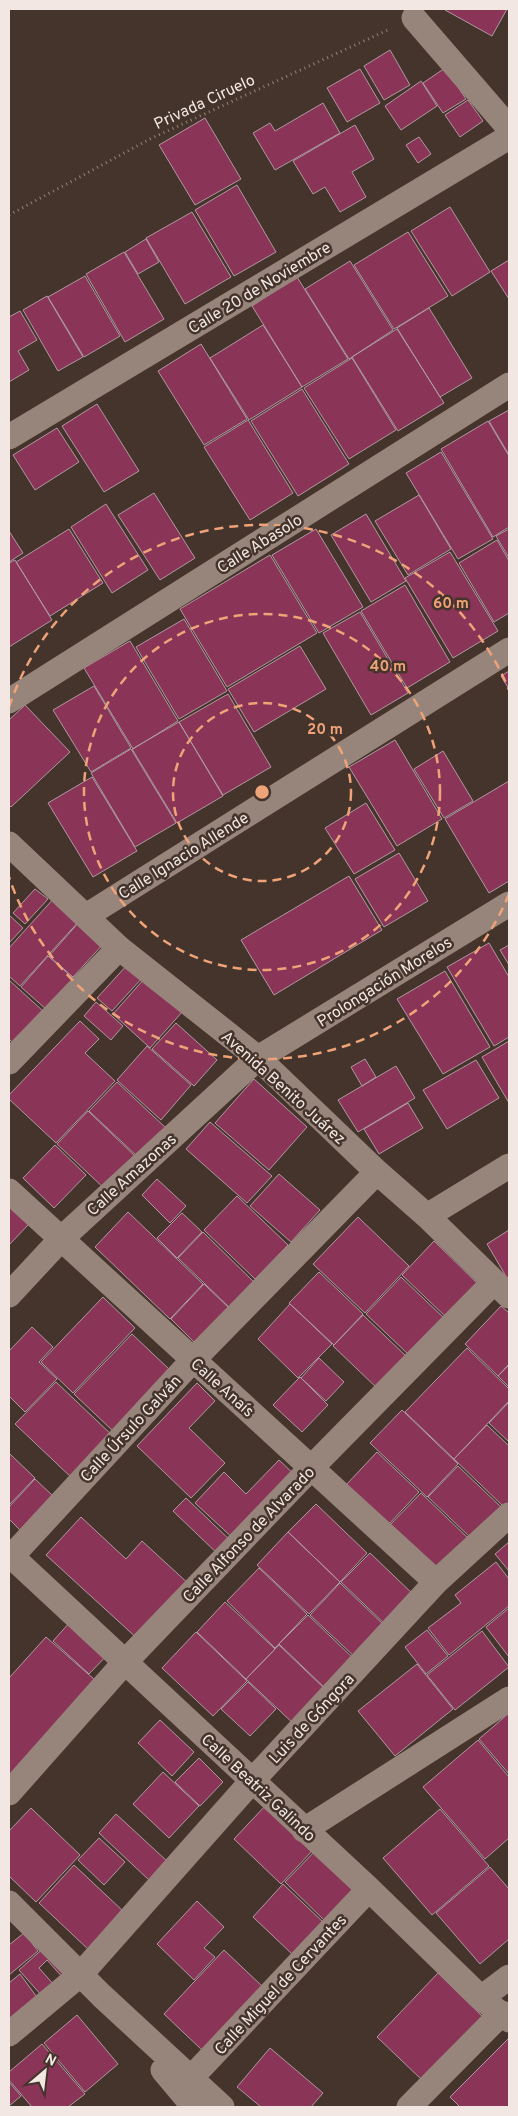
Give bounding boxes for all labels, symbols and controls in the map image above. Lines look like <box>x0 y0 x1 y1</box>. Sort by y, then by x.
street label: Privada Ciruelo <box>151 71 259 135</box>
street label: Calle 20 de Noviembre <box>185 238 335 339</box>
street label: Calle Abasolo <box>214 511 306 579</box>
text: 60 m <box>433 595 469 614</box>
text: 40 m <box>370 658 406 677</box>
text: 20 m <box>307 721 343 740</box>
centre of rings <box>253 783 271 801</box>
street label: Calle Ignacio Allende <box>115 808 253 905</box>
street label: Prolongación Morelos <box>314 933 456 1032</box>
street label: Avenida Benito Juárez <box>216 1027 349 1150</box>
street label: Calle Amazonas <box>83 1130 181 1221</box>
street label: Calle Anaís <box>186 1355 258 1422</box>
street label: Calle Úrsulo Galván <box>75 1370 186 1487</box>
street label: Calle Alfonso de Alvarado <box>179 1463 320 1608</box>
street label: Luis de Góngora <box>266 1670 359 1769</box>
street label: Calle Beatriz Galindo <box>196 1730 319 1847</box>
street label: Calle Miguel de Cervantes <box>211 1911 352 2060</box>
north arrow <box>20 2046 70 2096</box>
text: N <box>42 2051 59 2071</box>

